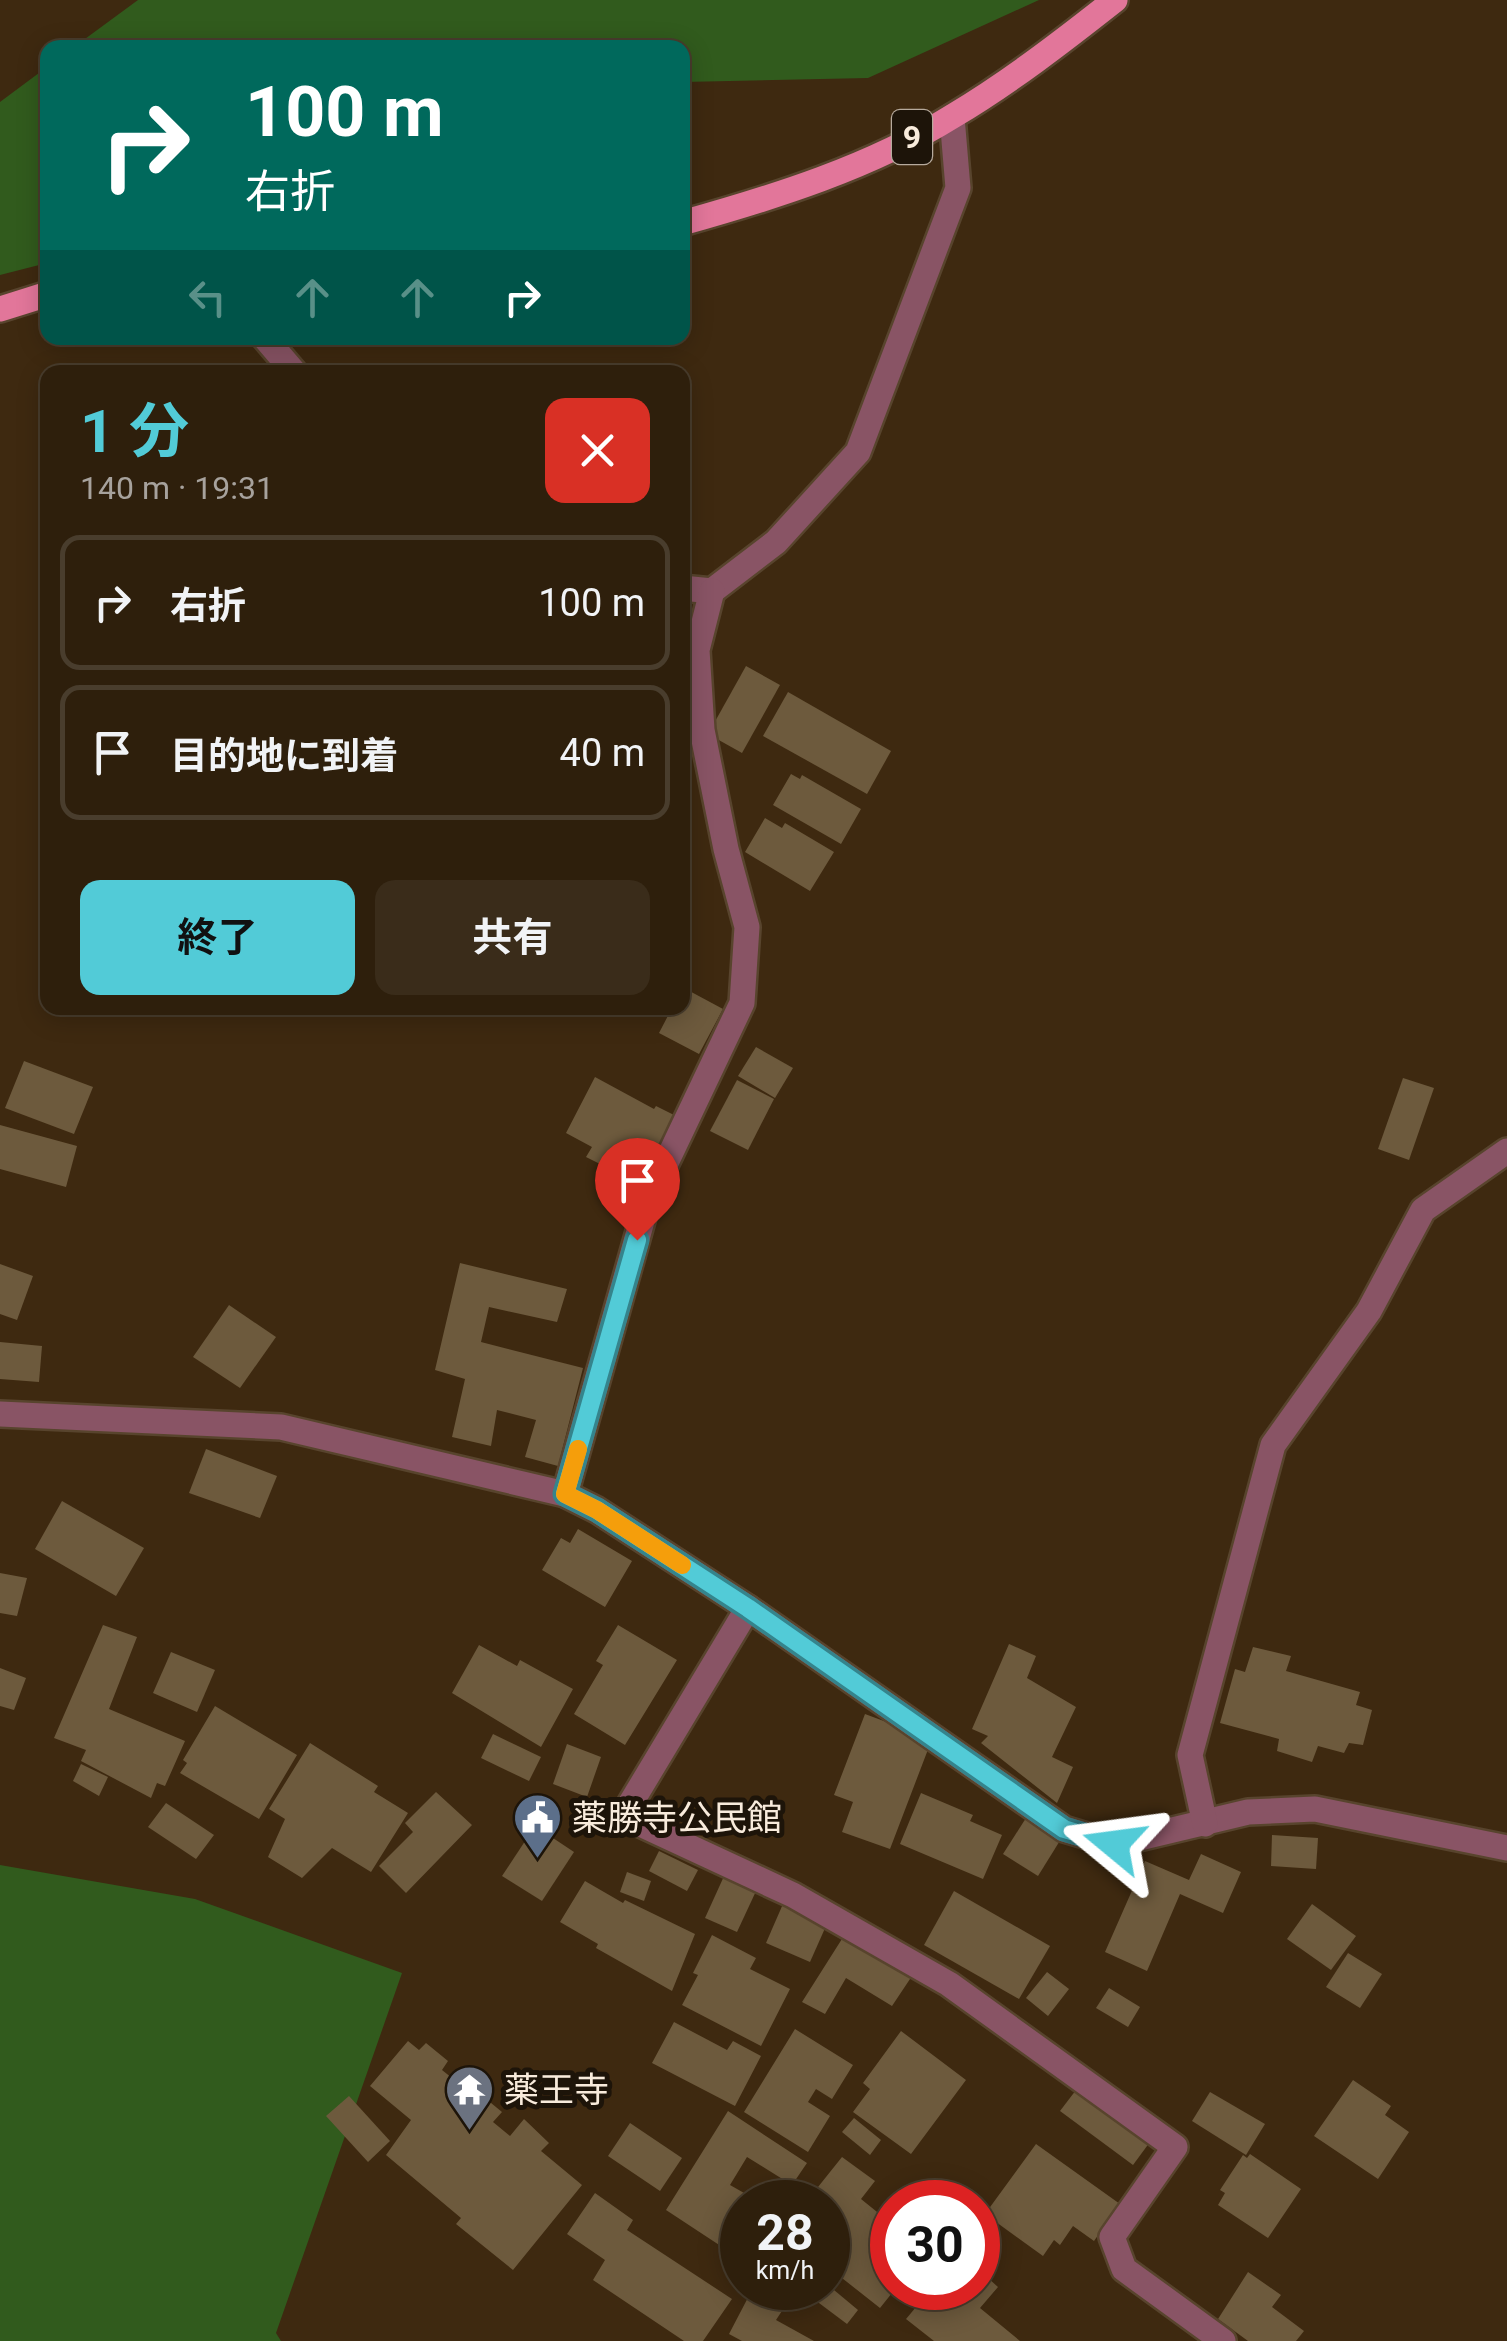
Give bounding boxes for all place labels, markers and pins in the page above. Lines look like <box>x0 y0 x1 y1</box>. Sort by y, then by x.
pin <box>595 1138 680 1241</box>
public building icon: 薬勝寺公民館 <box>511 1792 563 1860</box>
place label: 薬勝寺公民館 <box>572 1798 782 1839</box>
temple icon: 薬王寺 <box>443 2064 495 2132</box>
place label: 薬王寺 <box>504 2070 609 2111</box>

